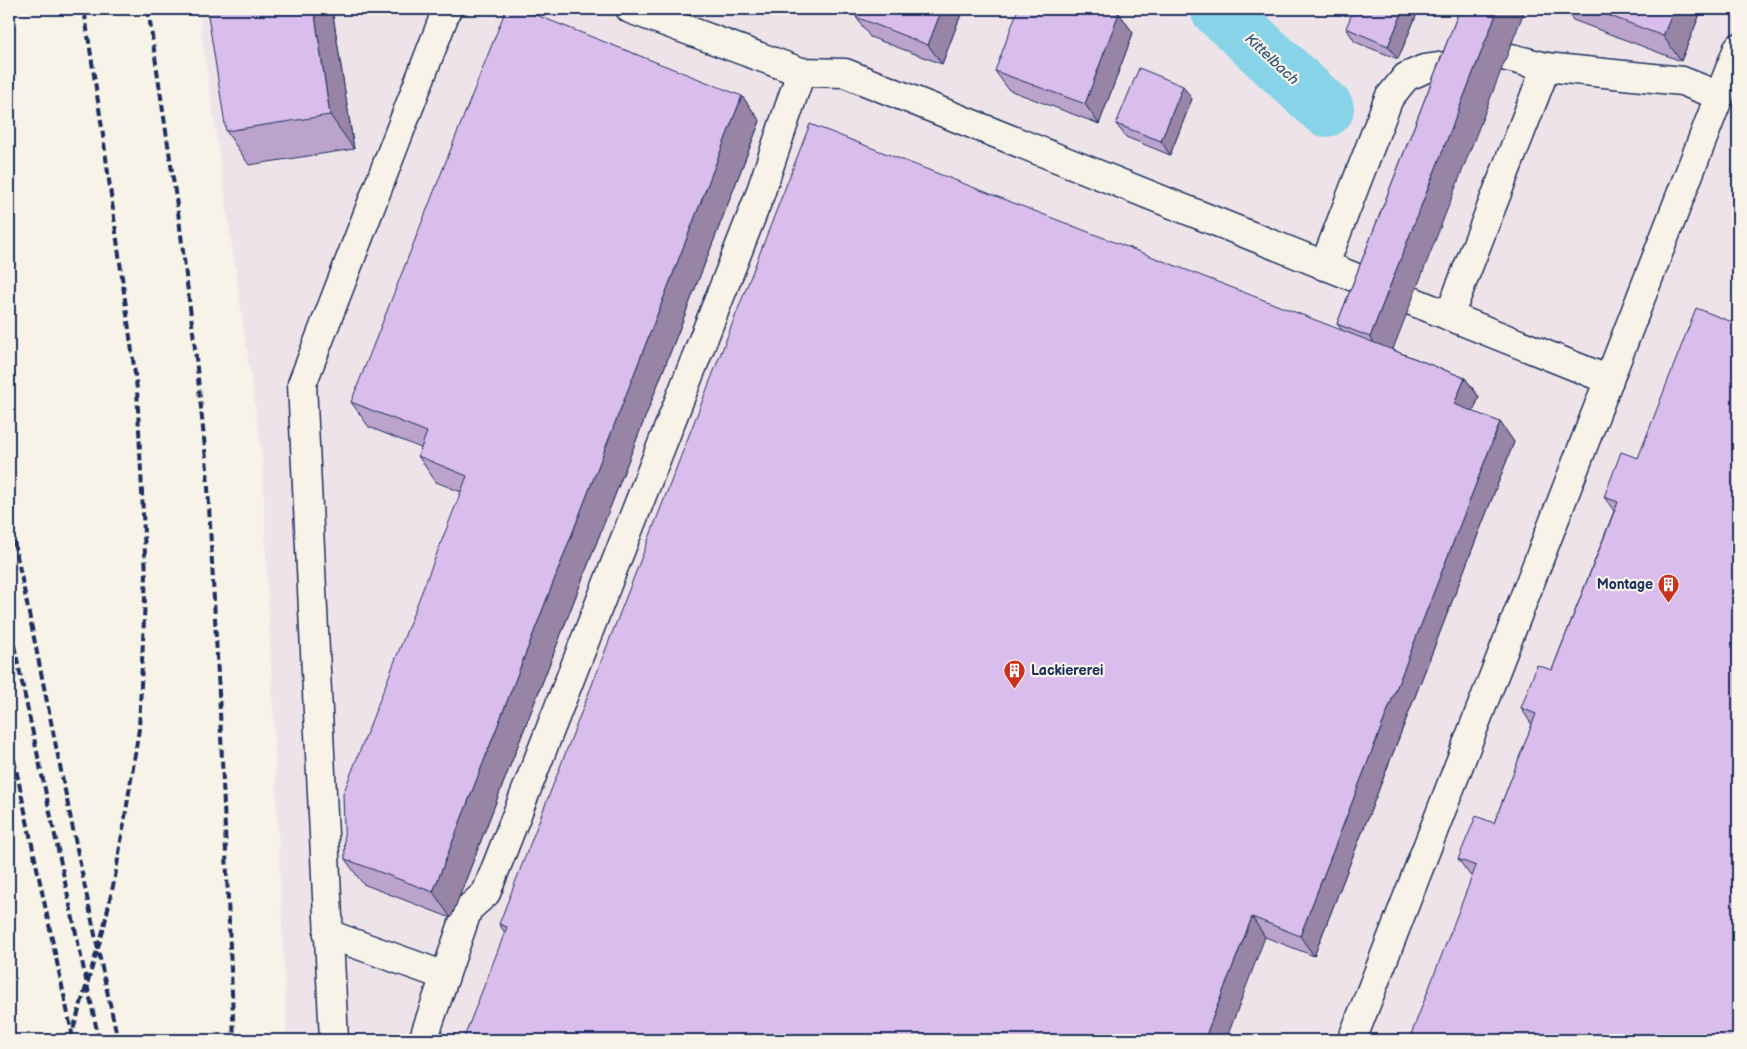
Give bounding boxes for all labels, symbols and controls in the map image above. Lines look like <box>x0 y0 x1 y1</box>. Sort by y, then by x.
water label: Kittelbach <box>1241 30 1303 89</box>
building icon: Montage <box>1657 572 1681 603</box>
place label: Montage <box>1597 576 1653 593</box>
building icon: Lackiererei <box>1003 658 1027 689</box>
place label: Lackiererei <box>1031 662 1103 679</box>

